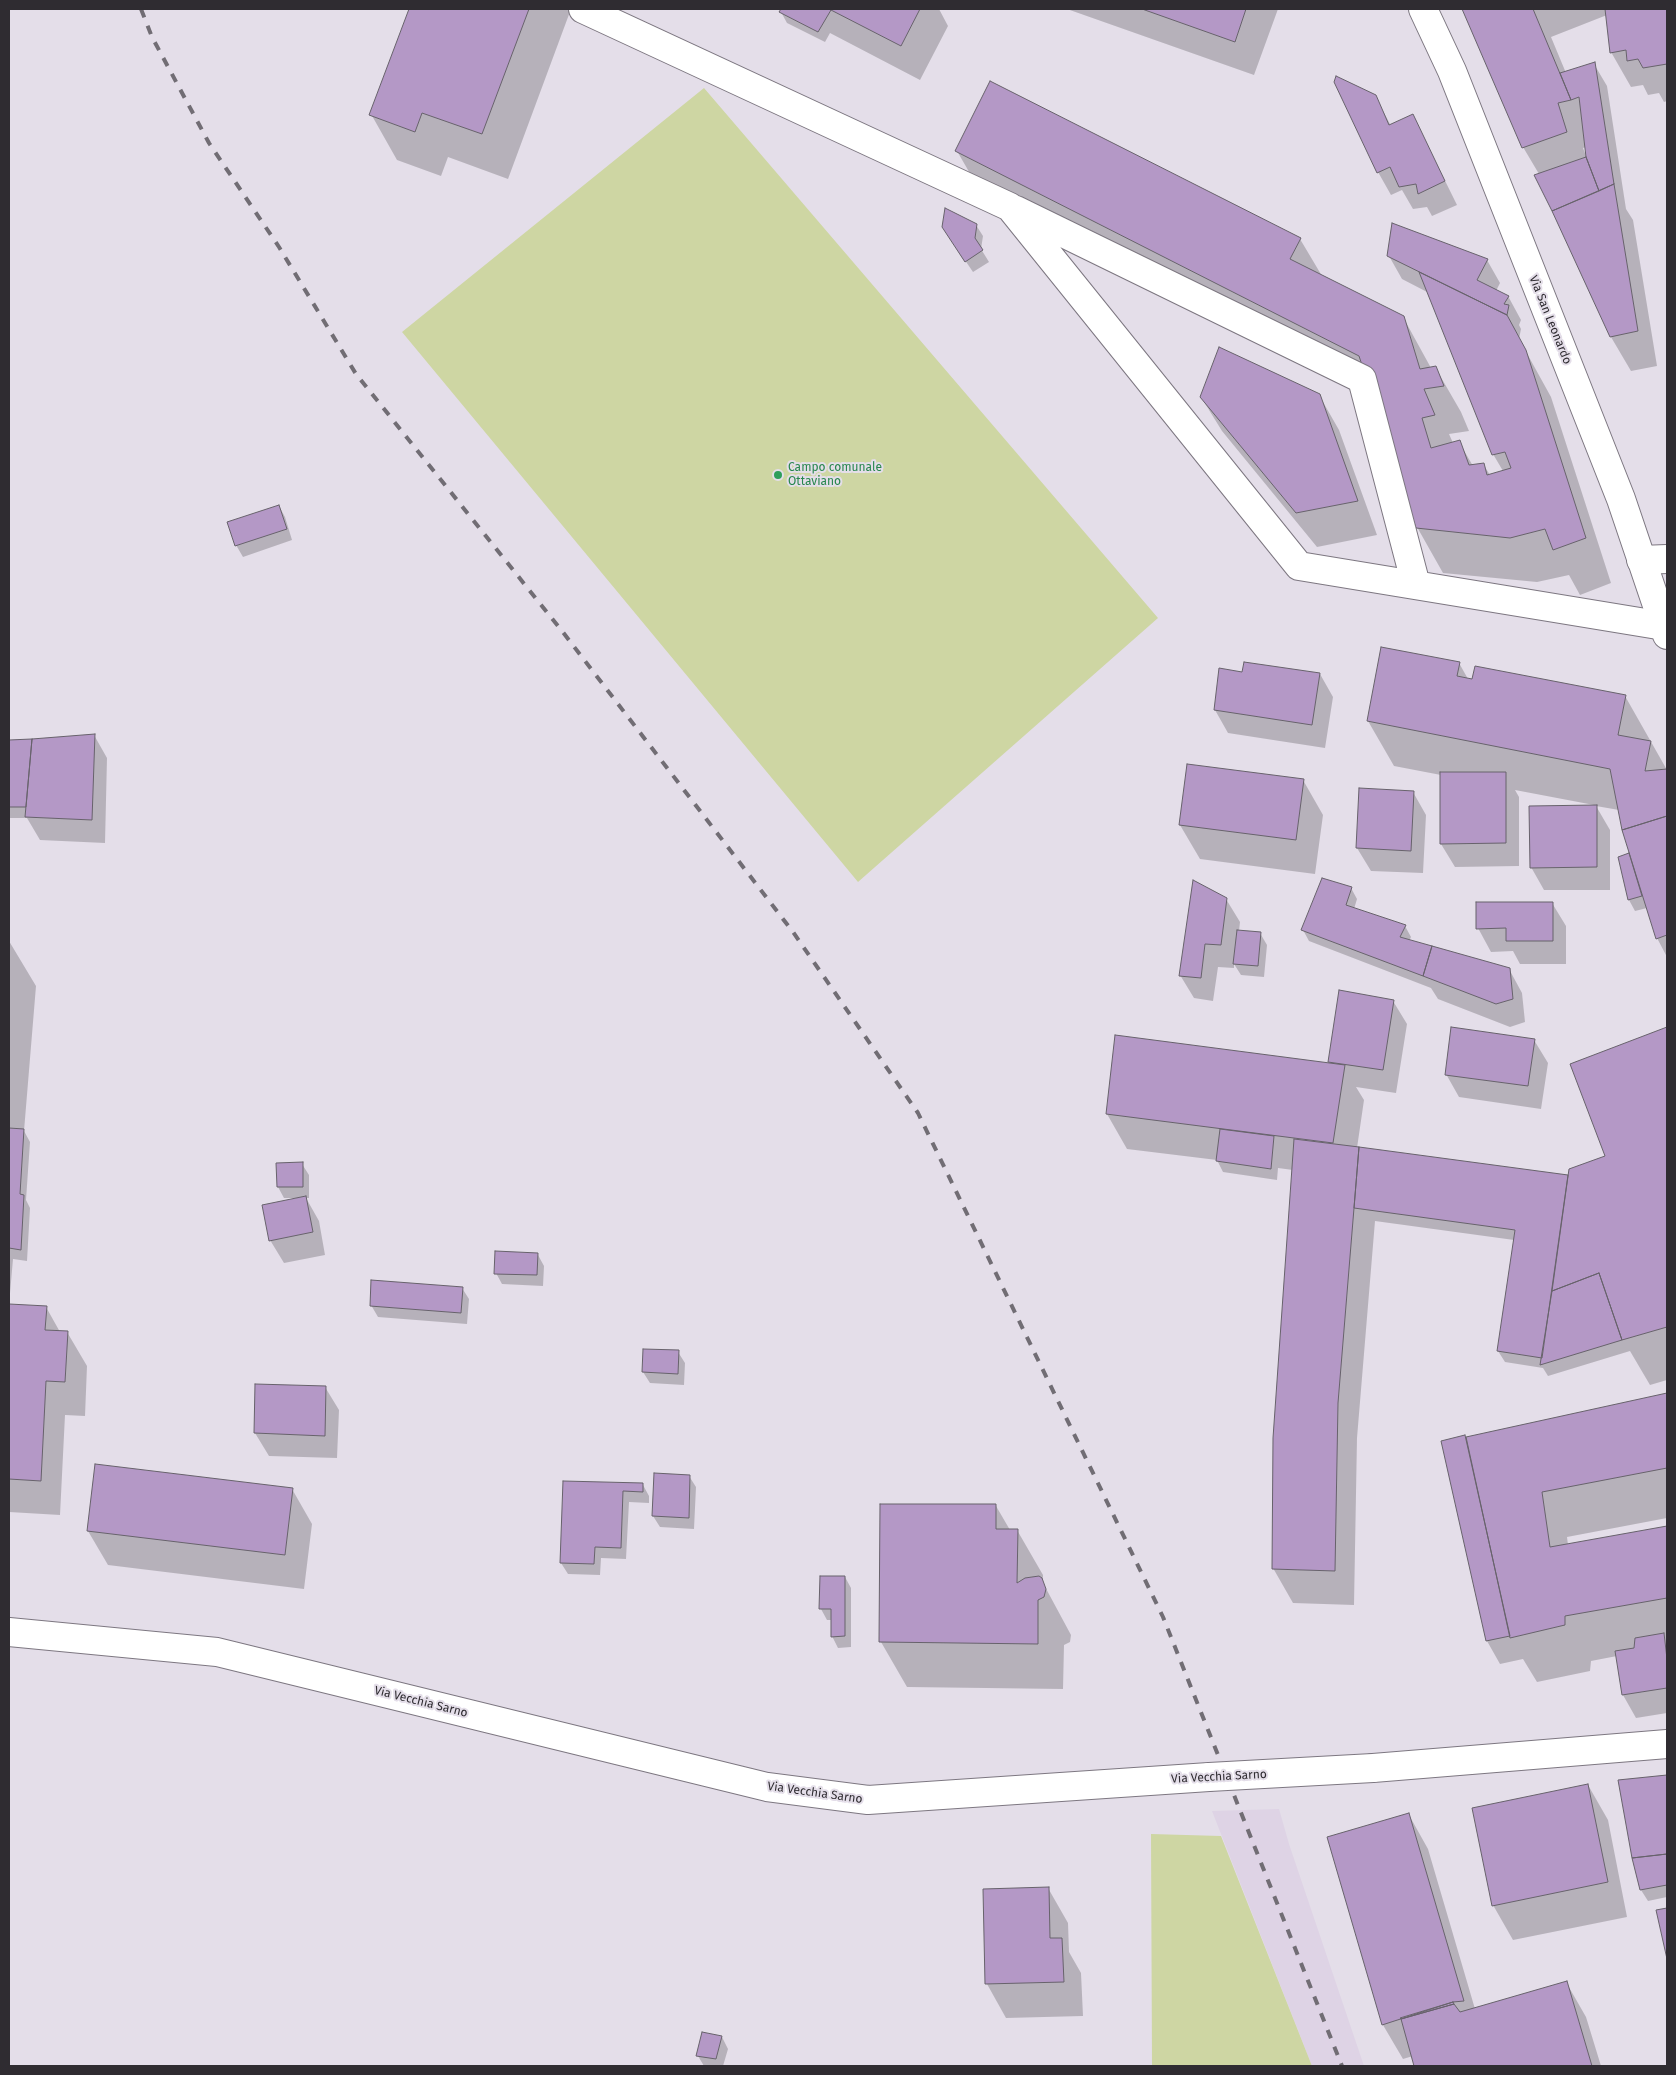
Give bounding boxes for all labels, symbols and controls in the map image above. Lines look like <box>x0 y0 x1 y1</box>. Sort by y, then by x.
street label: Via San Leonardo <box>1526 274 1574 366</box>
place label: Campo comunale Ottaviano <box>788 461 882 489</box>
marker: Campo comunale Ottaviano <box>772 469 784 481</box>
street label: Via Vecchia Sarno <box>373 1683 469 1721</box>
street label: Via Vecchia Sarno <box>1171 1767 1267 1787</box>
street label: Via Vecchia Sarno <box>767 1779 863 1807</box>

